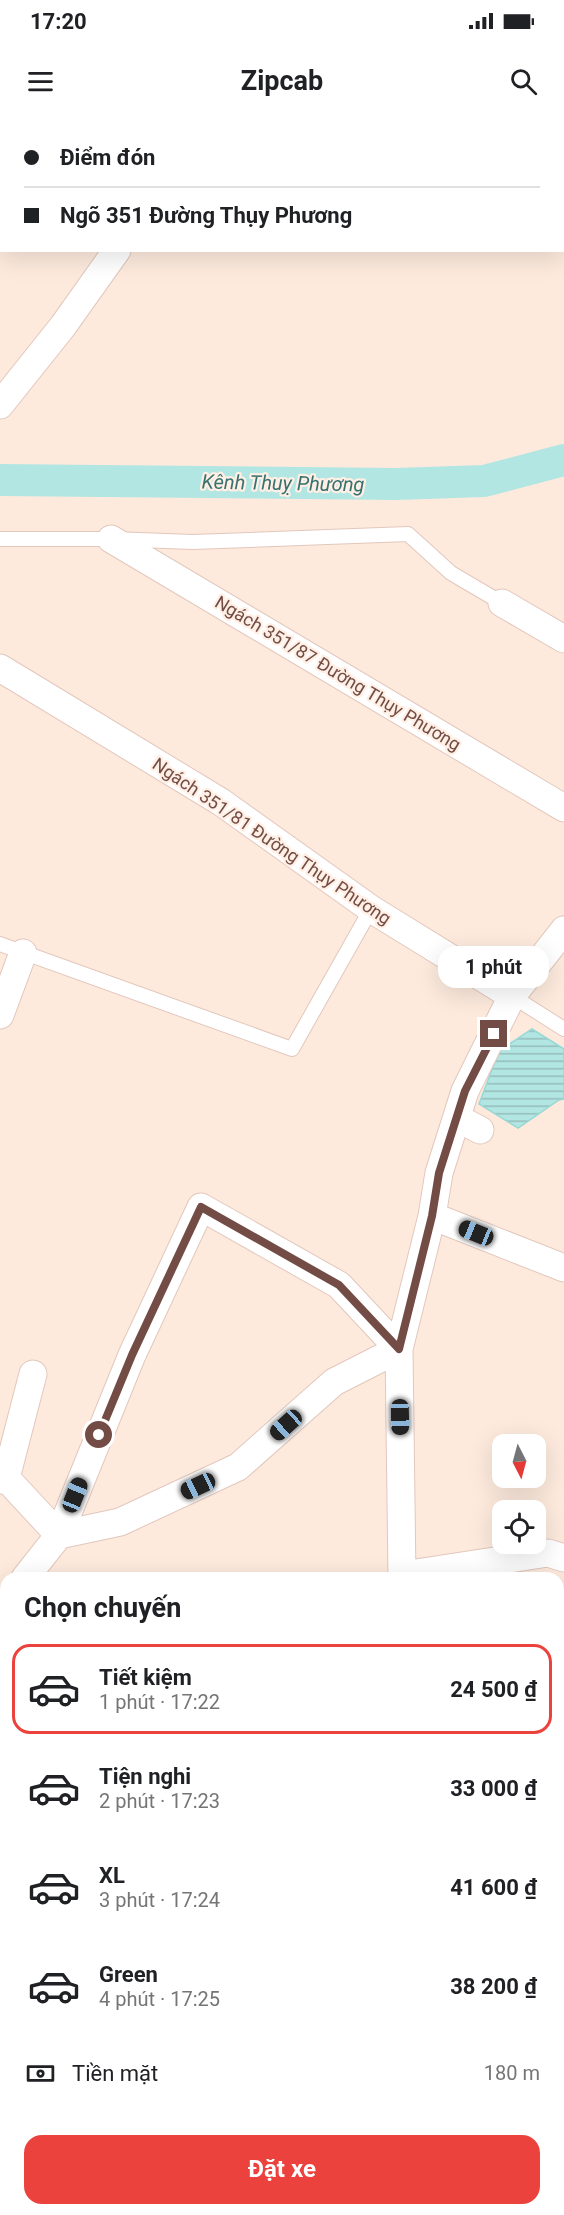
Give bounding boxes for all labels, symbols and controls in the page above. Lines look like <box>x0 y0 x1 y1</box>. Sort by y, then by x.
text: 17:20 <box>30 9 87 34</box>
icon: menu <box>24 65 57 98</box>
text: Zipcab <box>241 65 323 97</box>
icon: search <box>507 65 540 98</box>
text: Điểm đón <box>60 145 155 170</box>
text: Ngõ 351 Đường Thụy Phương <box>60 203 352 228</box>
water label: Kênh Thuỵ Phương <box>201 470 365 496</box>
street label: Ngách 351/87 Đường Thụy Phương <box>211 591 465 755</box>
street label: Ngách 351/81 Đường Thụy Phương <box>149 753 395 929</box>
callout: 1 phút <box>438 947 550 989</box>
text: 1 phút <box>465 955 522 979</box>
route end <box>480 1020 507 1047</box>
car <box>456 1218 496 1248</box>
car <box>391 1399 409 1435</box>
car <box>267 1406 305 1444</box>
route start <box>85 1421 112 1448</box>
north arrow <box>492 1434 546 1488</box>
map controls <box>492 1434 546 1554</box>
car <box>178 1470 218 1502</box>
car <box>60 1475 90 1515</box>
button: locate <box>492 1500 546 1554</box>
text: Chọn chuyến <box>24 1592 181 1624</box>
icon: car <box>27 1662 81 1716</box>
text: Tiết kiệm <box>99 1665 192 1690</box>
text: 24 500 ₫ <box>450 1677 537 1702</box>
text: 1 phút · 17:22 <box>99 1690 220 1714</box>
icon: car <box>27 1761 81 1815</box>
text: Tiện nghi <box>99 1764 191 1789</box>
text: 33 000 ₫ <box>450 1776 537 1801</box>
text: 2 phút · 17:23 <box>99 1789 220 1813</box>
icon: car <box>27 1860 81 1914</box>
text: XL <box>99 1863 125 1888</box>
text: 41 600 ₫ <box>450 1875 537 1900</box>
text: 3 phút · 17:24 <box>99 1888 220 1912</box>
icon: car <box>27 1959 81 2013</box>
text: Green <box>99 1962 158 1987</box>
text: 38 200 ₫ <box>450 1974 537 1999</box>
text: 4 phút · 17:25 <box>99 1987 220 2011</box>
icon: cash <box>24 2057 57 2090</box>
text: Tiền mặt <box>72 2061 158 2086</box>
text: 180 m <box>484 2061 540 2085</box>
button: Đặt xe <box>24 2135 540 2204</box>

